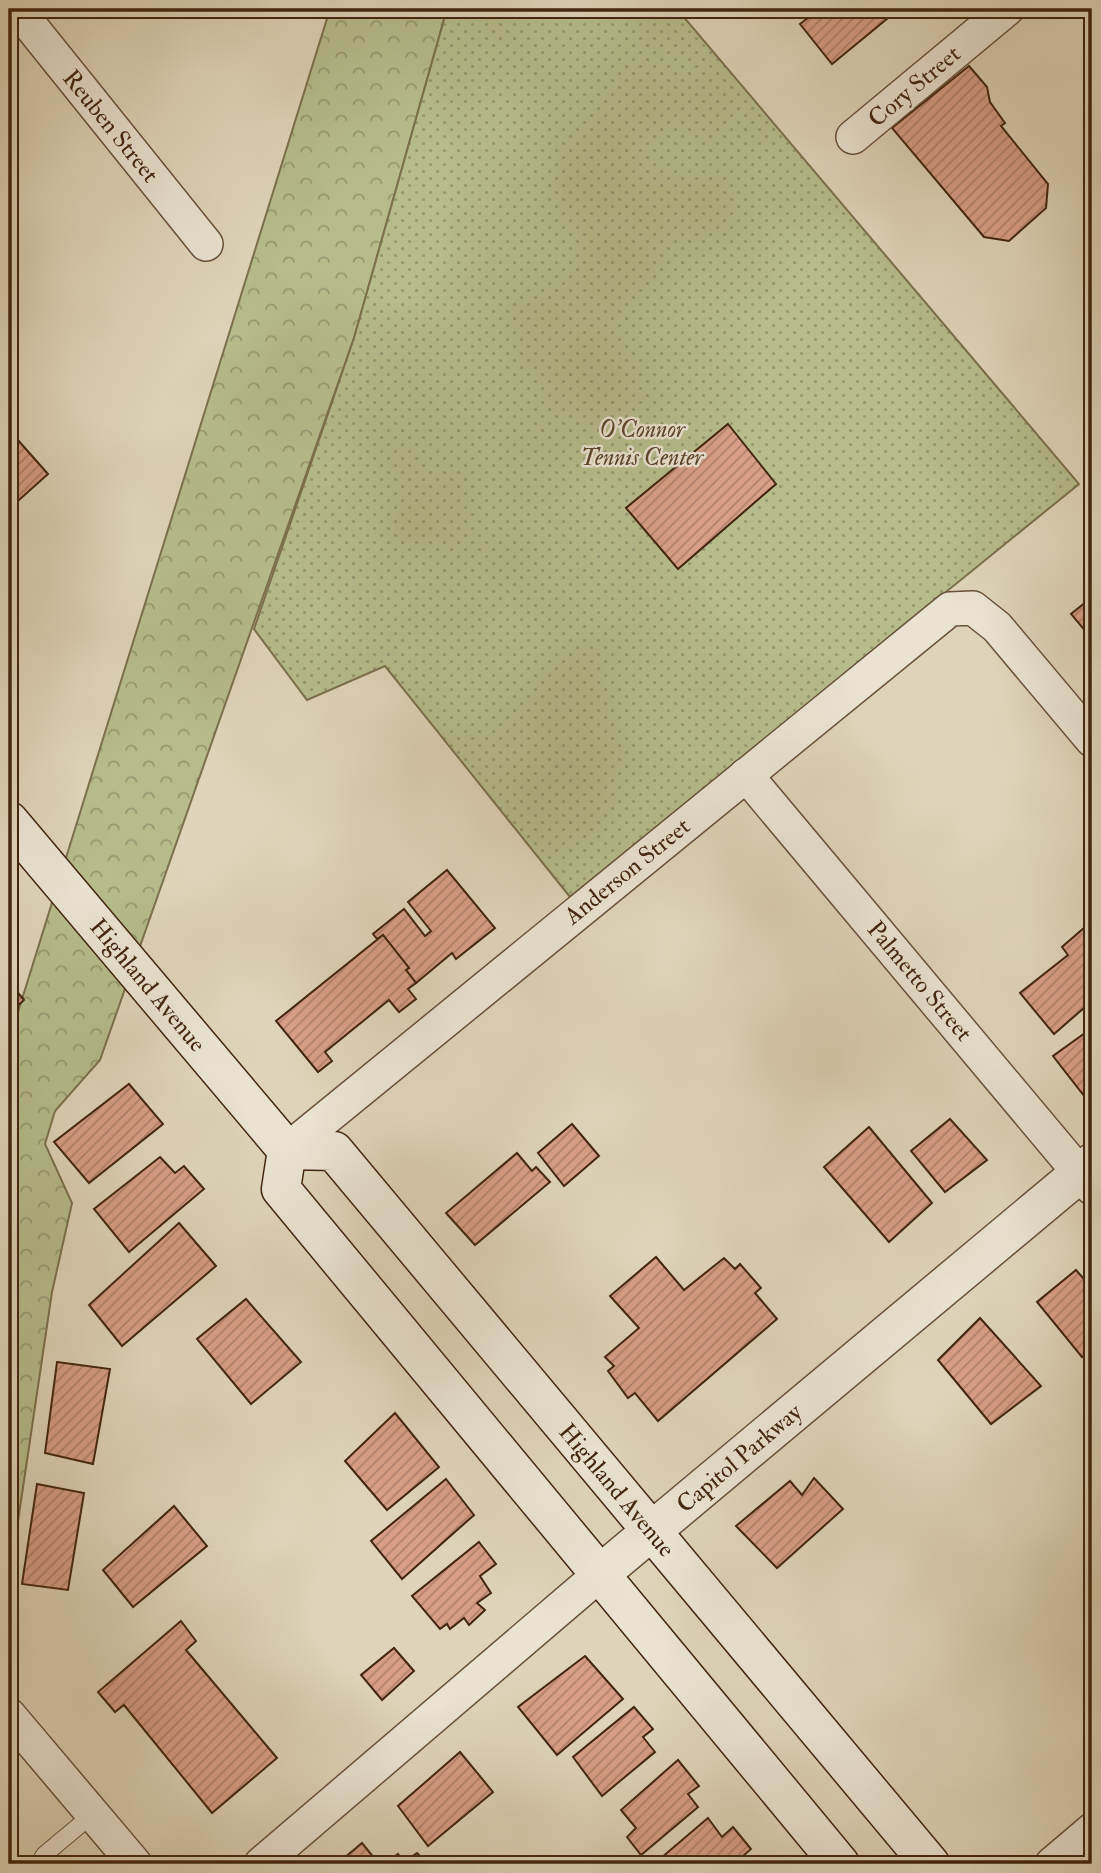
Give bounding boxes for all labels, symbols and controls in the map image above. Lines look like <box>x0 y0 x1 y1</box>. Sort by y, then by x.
street label: Cory Street <box>862 39 967 134</box>
street label: Reuben Street <box>56 64 166 189</box>
park label: O'Connor Tennis Center <box>581 414 704 473</box>
street label: Anderson Street <box>557 811 697 932</box>
street label: Highland Avenue <box>83 912 213 1059</box>
street label: Palmetto Street <box>860 915 979 1048</box>
street label: Capitol Parkway <box>670 1397 809 1520</box>
street label: Highland Avenue <box>552 1417 682 1564</box>

